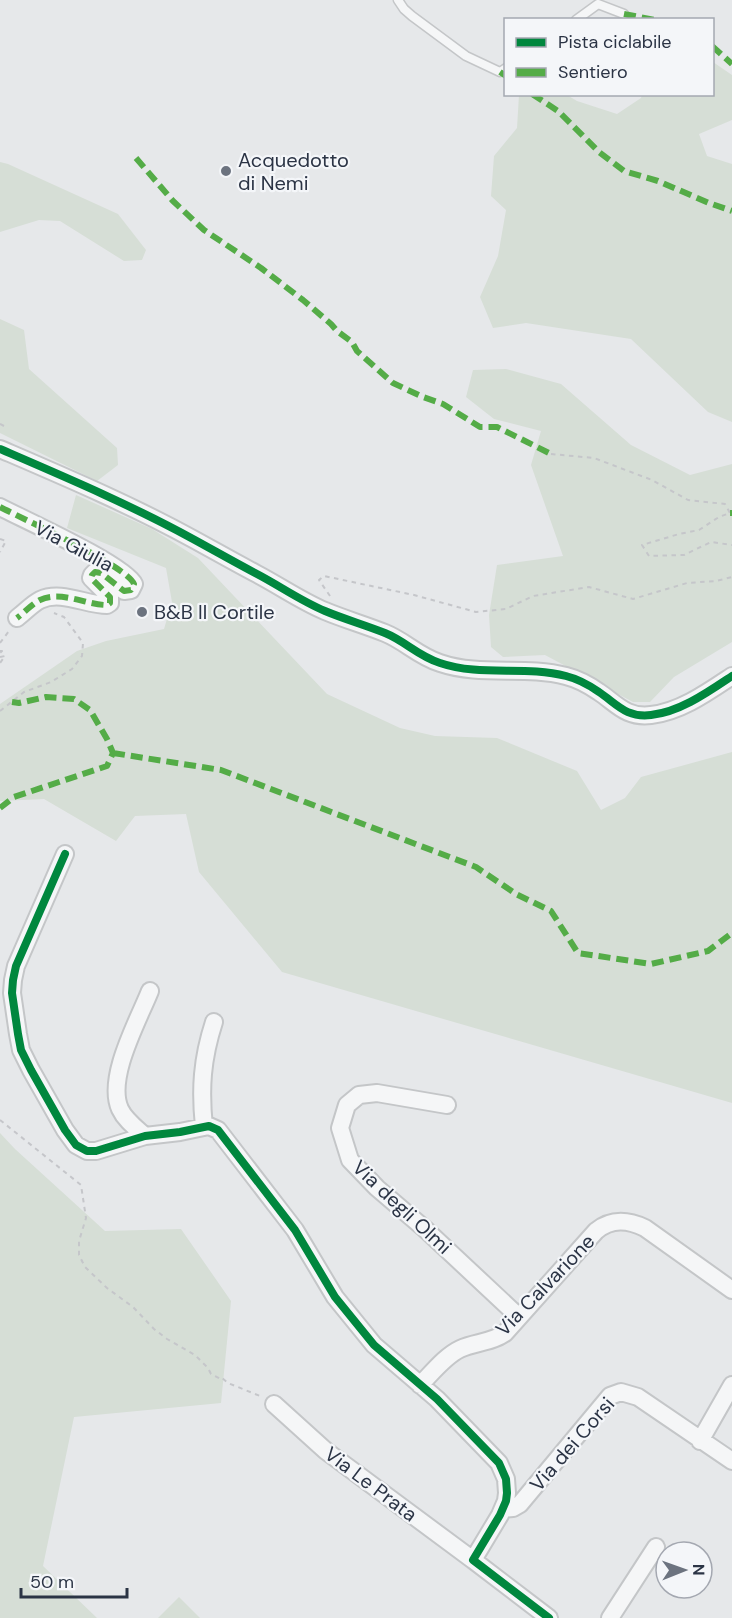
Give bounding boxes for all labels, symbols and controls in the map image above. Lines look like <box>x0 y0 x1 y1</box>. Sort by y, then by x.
legend <box>504 18 714 96</box>
text: Pista ciclabile <box>558 30 672 54</box>
text: Sentiero <box>558 60 628 84</box>
place label: Acquedotto di Nemi <box>238 147 349 196</box>
marker: Acquedotto di Nemi <box>219 164 233 178</box>
street label: Via Giulia <box>30 514 118 578</box>
place label: B&B Il Cortile <box>154 599 275 625</box>
marker: B&B Il Cortile <box>135 605 149 619</box>
street label: Via degli Olmi <box>347 1154 457 1260</box>
street label: Via Calvarione <box>490 1229 600 1341</box>
street label: Via dei Corsi <box>524 1391 620 1497</box>
street label: Via Le Prata <box>319 1441 423 1527</box>
north arrow <box>654 1540 714 1600</box>
scale bar <box>21 1561 128 1599</box>
text: N <box>688 1564 709 1576</box>
text: 50 m <box>30 1570 74 1594</box>

